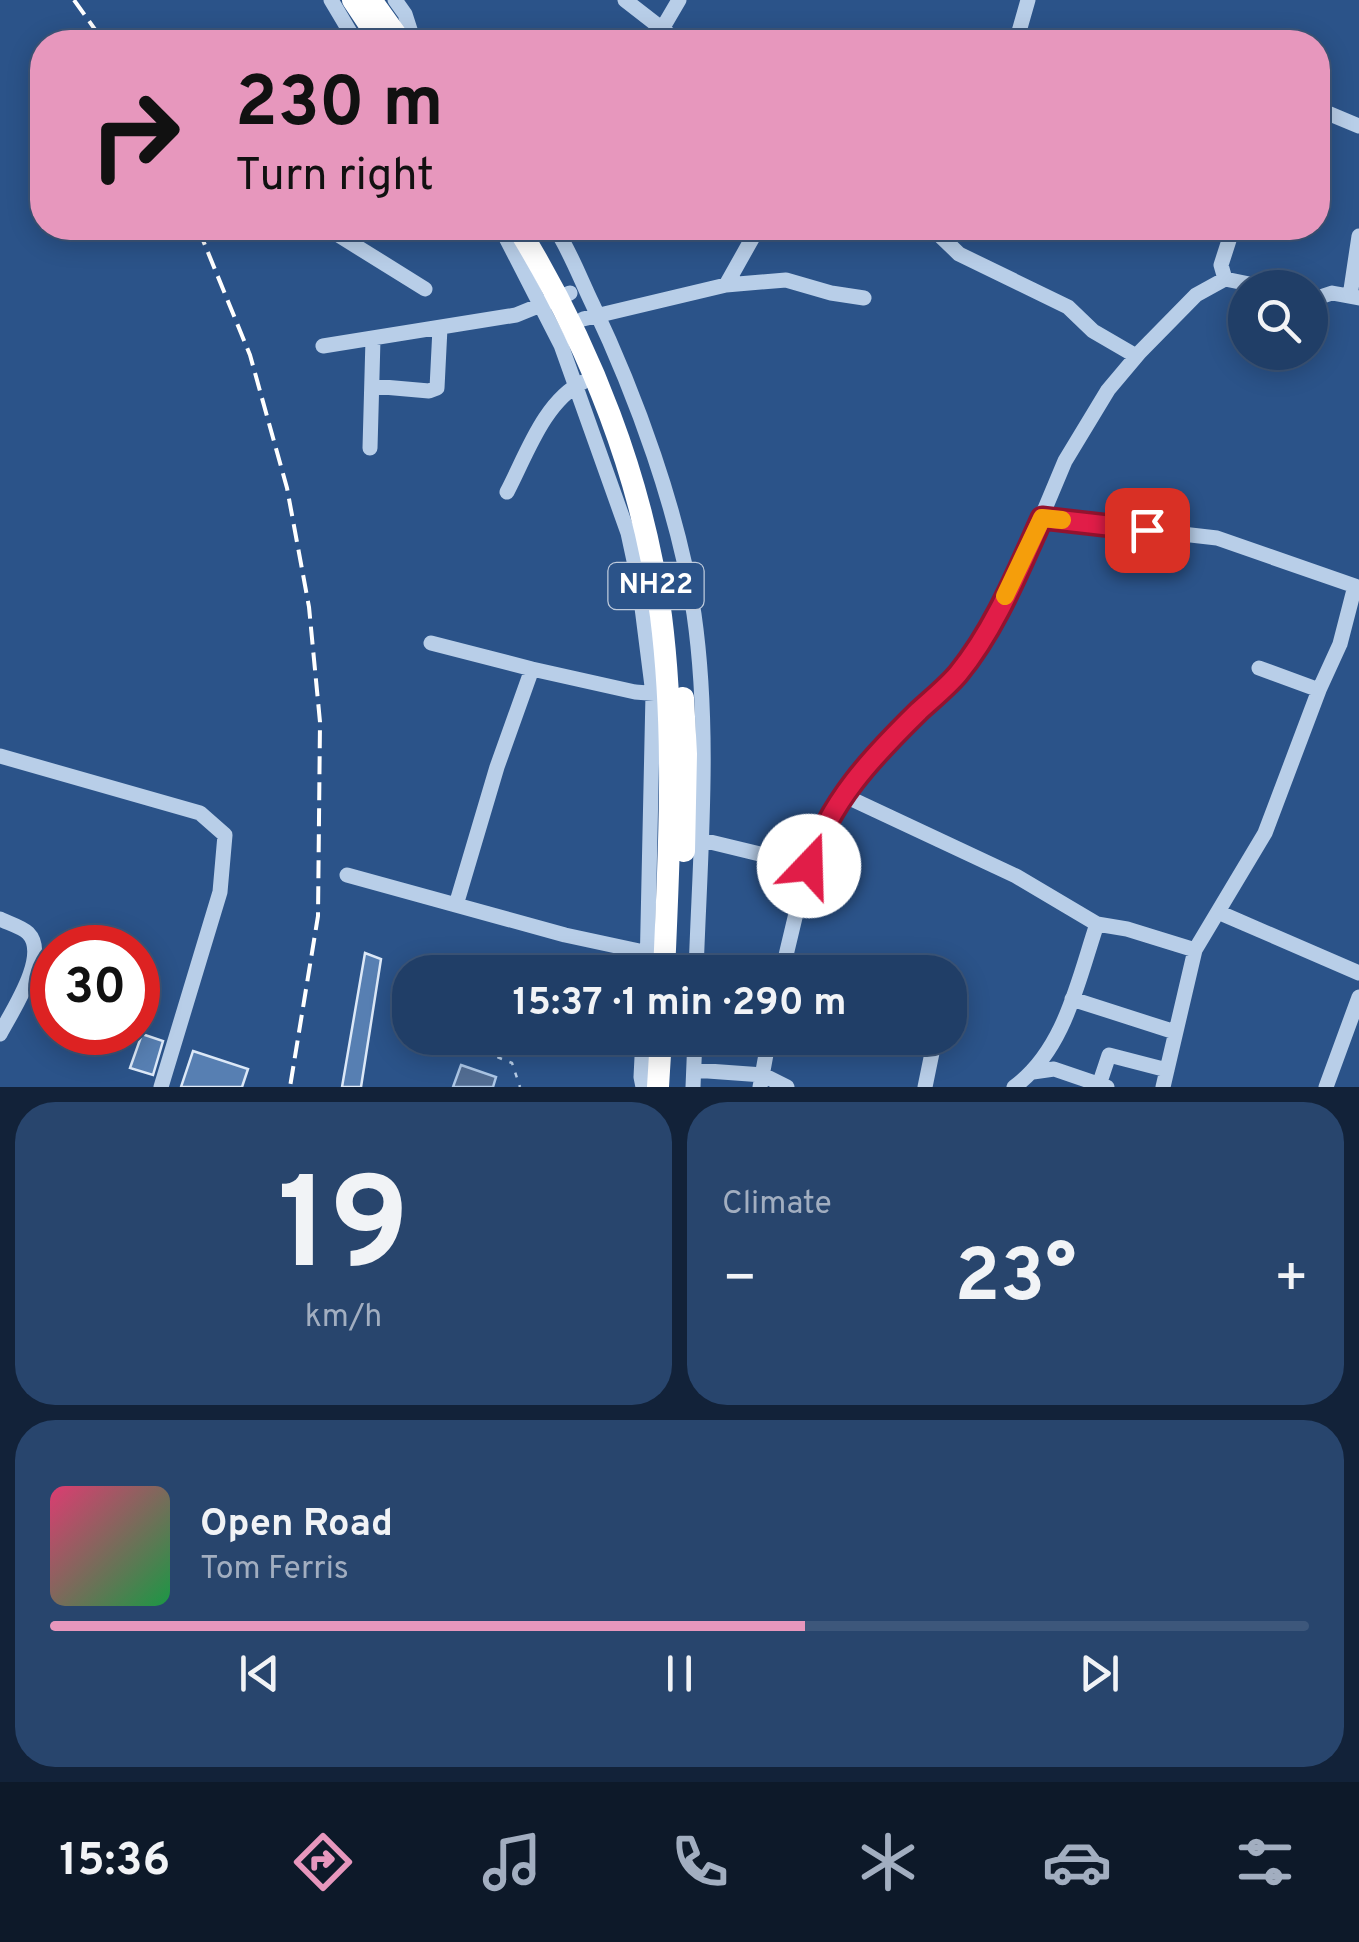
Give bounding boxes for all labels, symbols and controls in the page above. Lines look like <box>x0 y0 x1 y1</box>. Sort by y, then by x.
text: 230 m <box>235 62 444 151</box>
icon: right <box>70 70 200 200</box>
text: Turn right <box>235 149 434 206</box>
map controls <box>1228 270 1328 370</box>
button: search <box>1228 270 1328 370</box>
pin <box>1105 488 1190 573</box>
icon: arrive <box>1120 503 1175 558</box>
road number: NH22 <box>608 563 704 609</box>
position arrow <box>757 814 861 918</box>
speed limit sign: 30 <box>30 925 160 1055</box>
text: 15:37 · 1 min · 290 m <box>512 980 847 1029</box>
text: 19 <box>278 1150 409 1315</box>
text: Climate <box>722 1185 832 1225</box>
text: 23° <box>954 1233 1077 1328</box>
text: − <box>722 1246 757 1316</box>
text: + <box>1274 1246 1309 1316</box>
text: km/h <box>305 1298 382 1338</box>
text: Open Road <box>200 1501 393 1550</box>
text: Tom Ferris <box>200 1550 349 1590</box>
icon: previous <box>232 1646 287 1701</box>
icon: pause <box>652 1646 707 1701</box>
icon: next <box>1072 1646 1127 1701</box>
icon: directions <box>288 1827 358 1897</box>
icon: music <box>477 1827 547 1897</box>
icon: phone <box>665 1827 735 1897</box>
icon: climate <box>853 1827 923 1897</box>
icon: car <box>1042 1827 1112 1897</box>
icon: filters <box>1230 1827 1300 1897</box>
text: 15:36 <box>59 1834 170 1891</box>

